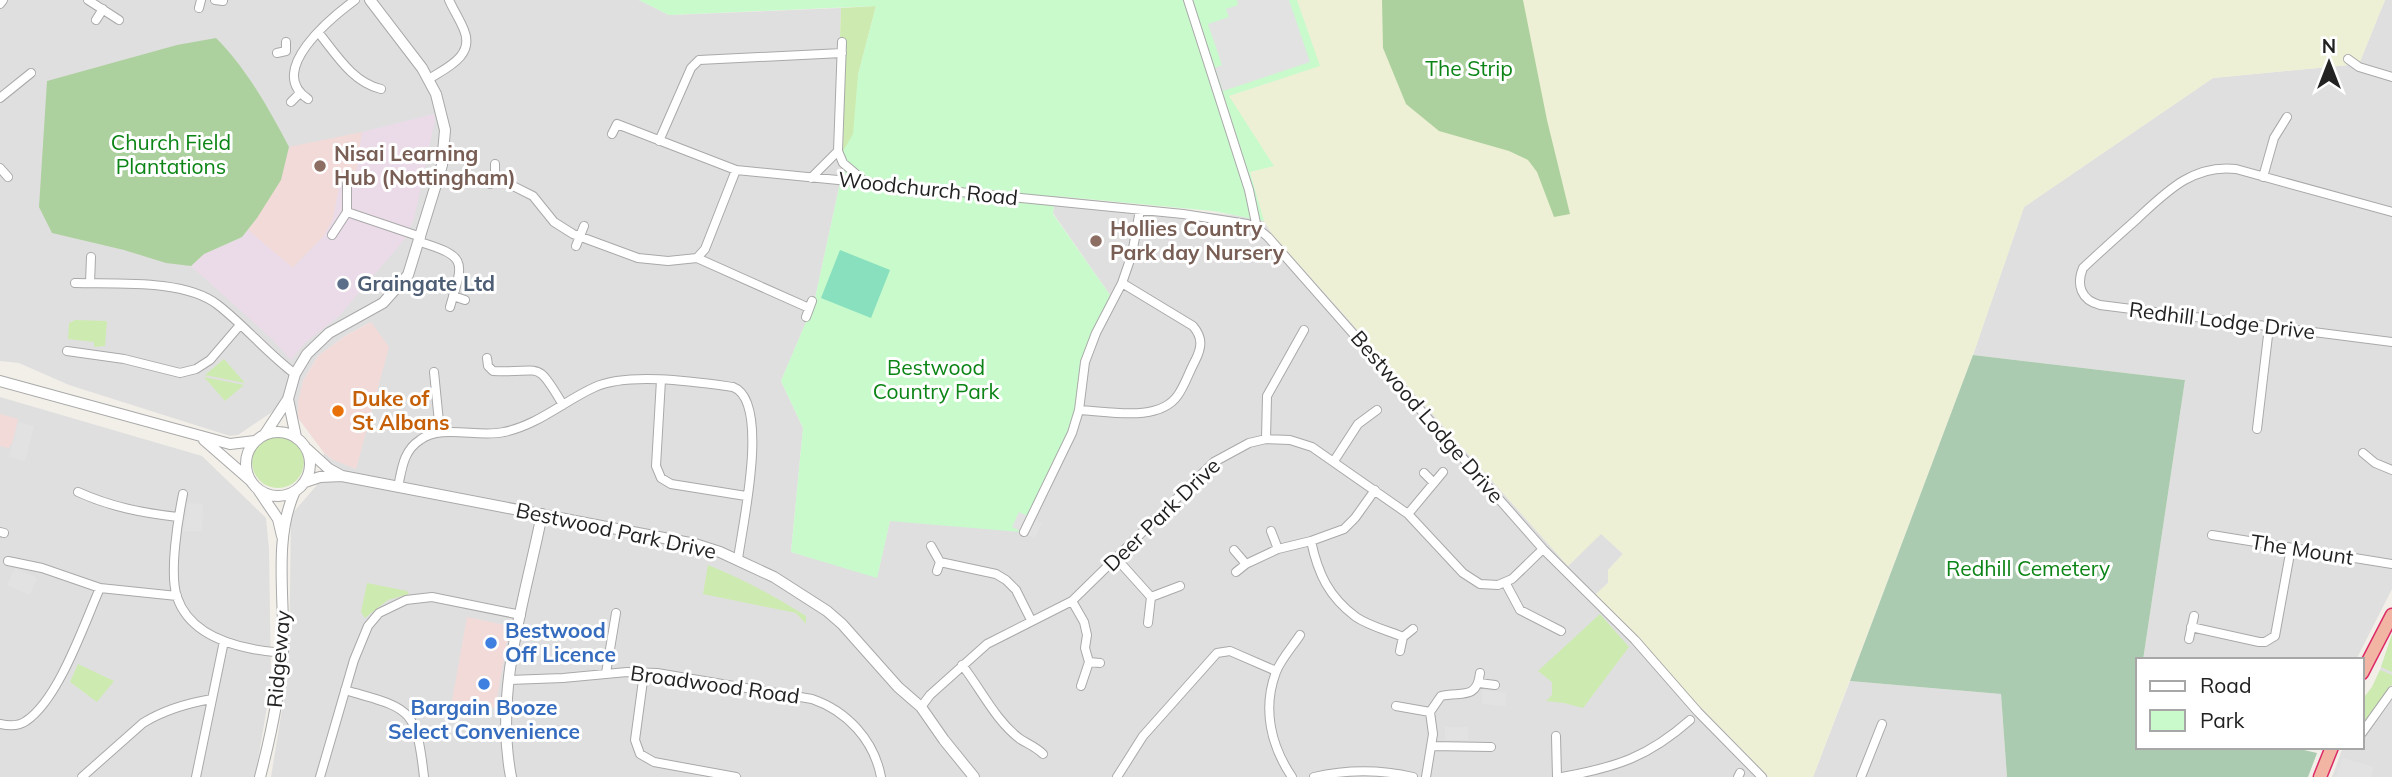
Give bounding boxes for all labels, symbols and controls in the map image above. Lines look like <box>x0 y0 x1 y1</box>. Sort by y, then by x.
north arrow <box>2294 28 2364 98</box>
text: N <box>2322 34 2336 58</box>
park label: The Strip <box>1425 55 1513 81</box>
park label: Church Field Plantations <box>111 129 231 179</box>
place label: Nisai Learning Hub (Nottingham) <box>334 140 516 190</box>
marker: Nisai Learning Hub (Nottingham) <box>312 158 328 174</box>
street label: Woodchurch Road <box>837 166 1019 210</box>
place label: Hollies Country Park day Nursery <box>1110 215 1285 265</box>
marker: Hollies Country Park day Nursery <box>1088 233 1104 249</box>
place label: Graingate Ltd <box>357 270 495 296</box>
marker: Graingate Ltd <box>335 276 351 292</box>
street label: Redhill Lodge Drive <box>2128 296 2317 344</box>
street label: Bestwood Lodge Drive <box>1346 325 1510 508</box>
park label: Bestwood Country Park <box>873 354 999 404</box>
place label: Duke of St Albans <box>352 385 450 435</box>
marker: Duke of St Albans <box>330 403 346 419</box>
street label: Deer Park Drive <box>1098 452 1225 576</box>
street label: Bestwood Park Drive <box>514 496 719 564</box>
street label: The Mount <box>2249 528 2355 570</box>
park label: Redhill Cemetery <box>1946 555 2110 581</box>
street label: Ridgeway <box>261 609 295 709</box>
place label: Bestwood Off Licence <box>505 617 616 667</box>
marker: Bestwood Off Licence <box>483 635 499 651</box>
legend <box>2136 658 2364 749</box>
street label: Broadwood Road <box>629 659 801 709</box>
text: Road <box>2200 672 2251 698</box>
marker: Bargain Booze Select Convenience <box>476 676 492 692</box>
place label: Bargain Booze Select Convenience <box>388 694 580 744</box>
text: Park <box>2200 707 2244 733</box>

